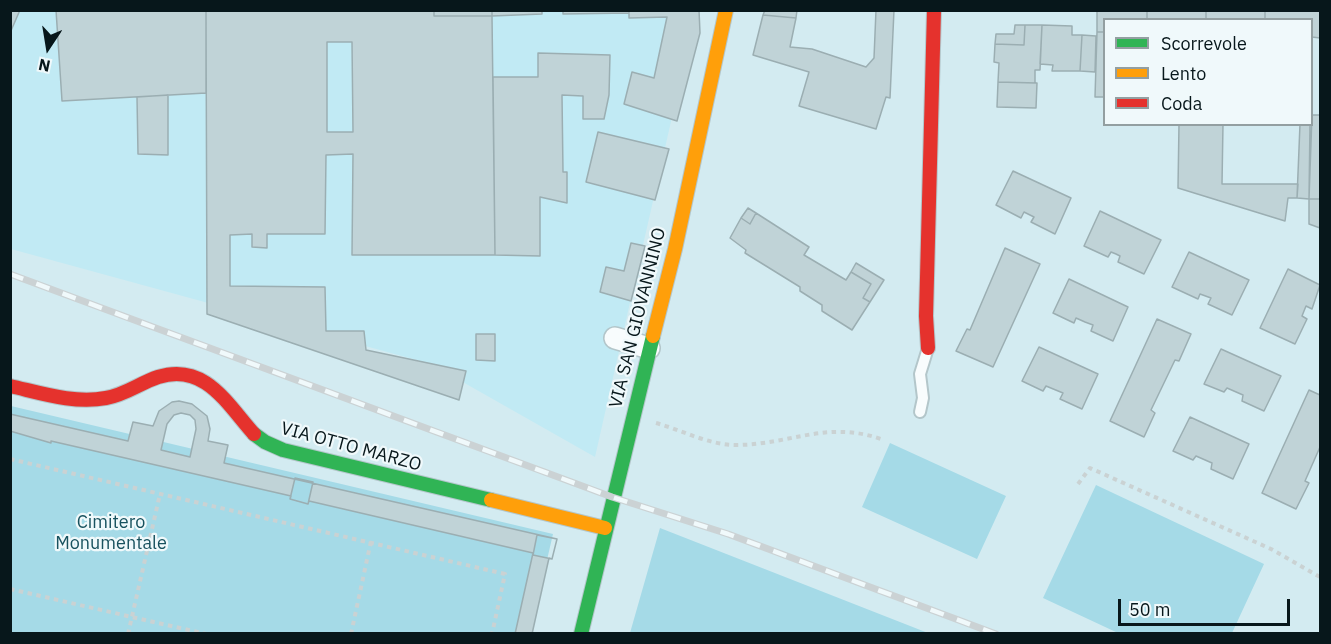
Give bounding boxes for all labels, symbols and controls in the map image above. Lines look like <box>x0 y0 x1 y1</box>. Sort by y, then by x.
north arrow <box>18 18 78 78</box>
legend <box>1103 18 1313 126</box>
text: Scorrevole <box>1161 32 1247 55</box>
text: N <box>37 55 52 77</box>
text: Lento <box>1161 62 1206 85</box>
text: Coda <box>1161 92 1202 115</box>
street label: VIA SAN GIOVANNINO <box>605 226 671 410</box>
street label: VIA OTTO MARZO <box>278 418 424 476</box>
park label: Cimitero Monumentale <box>55 512 167 554</box>
scale bar <box>1121 587 1294 625</box>
text: 50 m <box>1129 598 1171 621</box>

